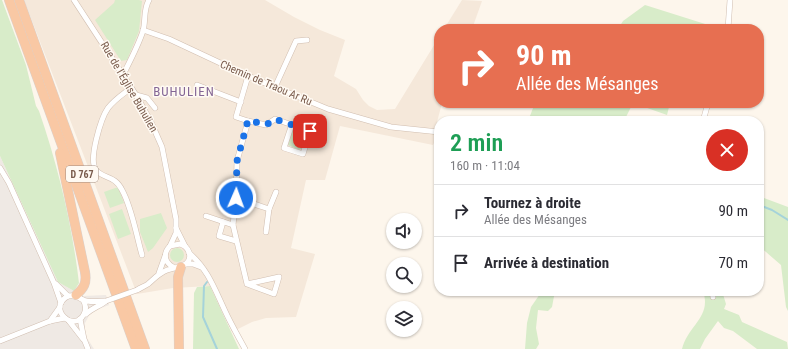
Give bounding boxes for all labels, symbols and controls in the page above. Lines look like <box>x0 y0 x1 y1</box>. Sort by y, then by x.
street label: Rue de l'Église Buhulien <box>98 39 160 135</box>
text: 90 m <box>516 39 572 72</box>
icon: right <box>450 40 502 92</box>
street label: Chemin de Traou Ar Ru <box>218 58 314 108</box>
text: Allée des Mésanges <box>516 73 658 94</box>
district label: BUHULIEN <box>153 84 215 99</box>
pin <box>293 114 327 148</box>
icon: arrive <box>299 120 321 142</box>
text: 2 min <box>450 129 503 157</box>
button: close <box>706 129 748 171</box>
text: 160 m · 11:04 <box>450 158 520 173</box>
road number: D 767 <box>66 166 98 182</box>
position arrow <box>215 177 257 219</box>
text: Tournez à droite <box>484 194 581 212</box>
icon: right <box>450 200 472 222</box>
text: 90 m <box>718 202 748 220</box>
text: Allée des Mésanges <box>484 212 587 227</box>
map controls <box>386 213 422 337</box>
button: sound <box>386 213 422 249</box>
icon: arrive <box>450 252 472 274</box>
text: Arrivée à destination <box>484 254 609 272</box>
text: 70 m <box>718 254 748 272</box>
button: search <box>386 257 422 293</box>
button: layers <box>386 301 422 337</box>

